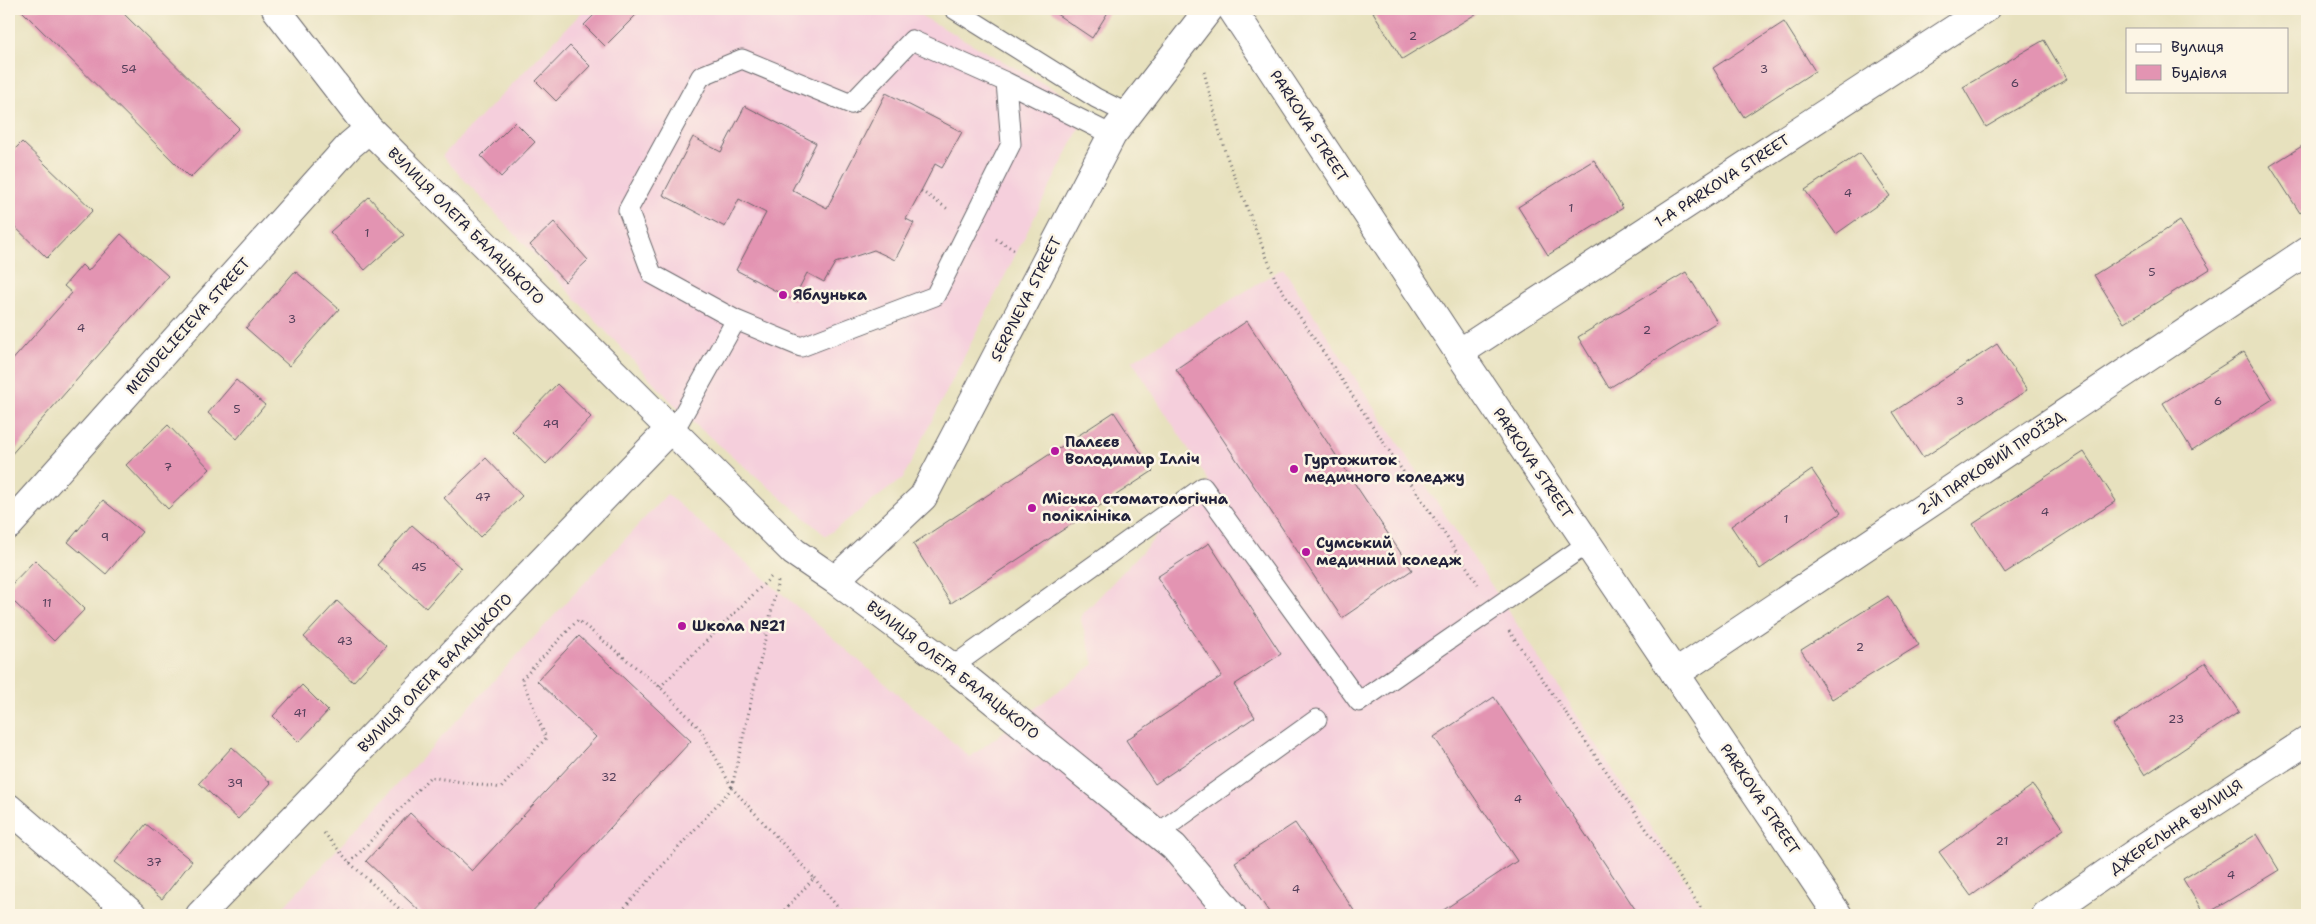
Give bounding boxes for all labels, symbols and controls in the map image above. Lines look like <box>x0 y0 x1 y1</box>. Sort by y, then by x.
house number: 2 <box>1409 28 1417 44</box>
legend <box>2126 28 2288 92</box>
text: Вулиця <box>2171 37 2224 57</box>
house number: 54 <box>121 61 137 77</box>
house number: 3 <box>1760 61 1768 77</box>
text: Будівля <box>2171 63 2227 83</box>
street label: PARKOVA STREET <box>1265 66 1353 186</box>
house number: 6 <box>2011 75 2019 91</box>
street label: 1-A PARKOVA STREET <box>1651 130 1793 232</box>
street label: ВУЛИЦЯ ОЛЕГА БАЛАЦЬКОГО <box>383 143 549 309</box>
house number: 4 <box>1844 185 1852 201</box>
house number: 1 <box>1568 200 1574 216</box>
house number: 1 <box>364 225 370 241</box>
street label: SERPNEVA STREET <box>986 233 1066 365</box>
street label: MENDELIEIEVA STREET <box>121 253 255 399</box>
house number: 5 <box>2148 264 2156 280</box>
place label: Яблунька <box>793 285 868 305</box>
marker: Яблунька <box>777 289 789 301</box>
house number: 3 <box>288 311 296 327</box>
house number: 4 <box>77 320 85 336</box>
house number: 2 <box>1643 322 1651 338</box>
house number: 3 <box>1956 393 1964 409</box>
house number: 6 <box>2214 393 2222 409</box>
house number: 5 <box>233 401 241 417</box>
street label: PARKOVA STREET <box>1489 404 1577 522</box>
street label: 2-Й ПАРКОВИЙ ПРОЇЗД <box>1913 405 2069 520</box>
house number: 49 <box>543 416 559 432</box>
place label: Палєєв Володимир Ілліч <box>1065 432 1200 469</box>
marker: Палєєв Володимир Ілліч <box>1049 445 1061 457</box>
place label: Гуртожиток медичного коледжу <box>1304 450 1465 487</box>
house number: 7 <box>164 459 172 475</box>
marker: Гуртожиток медичного коледжу <box>1288 463 1300 475</box>
house number: 47 <box>475 489 491 505</box>
place label: Міська стоматологічна поліклініка <box>1042 489 1229 526</box>
marker: Міська стоматологічна поліклініка <box>1026 502 1038 514</box>
house number: 4 <box>2041 504 2049 520</box>
house number: 1 <box>1783 511 1789 527</box>
house number: 9 <box>101 529 109 545</box>
place label: Сумський медичний коледж <box>1316 533 1462 570</box>
marker: Сумський медичний коледж <box>1300 546 1312 558</box>
house number: 45 <box>411 559 427 575</box>
street label: ВУЛИЦЯ ОЛЕГА БАЛАЦЬКОГО <box>353 589 517 757</box>
house number: 11 <box>42 595 52 611</box>
street label: ВУЛИЦЯ ОЛЕГА БАЛАЦЬКОГО <box>862 596 1044 744</box>
place label: Школа №21 <box>692 616 786 636</box>
marker: Школа №21 <box>676 620 688 632</box>
house number: 43 <box>337 633 353 649</box>
house number: 2 <box>1856 639 1864 655</box>
house number: 41 <box>294 705 306 721</box>
house number: 23 <box>2168 711 2184 727</box>
street label: PARKOVA STREET <box>1716 740 1804 858</box>
house number: 32 <box>601 769 617 785</box>
house number: 39 <box>227 775 243 791</box>
street label: ДЖЕРЕЛЬНА ВУЛИЦЯ <box>2106 775 2246 879</box>
house number: 4 <box>1514 791 1522 807</box>
house number: 21 <box>1996 833 2008 849</box>
house number: 37 <box>146 854 162 870</box>
house number: 4 <box>2227 867 2235 883</box>
house number: 4 <box>1292 881 1300 897</box>

